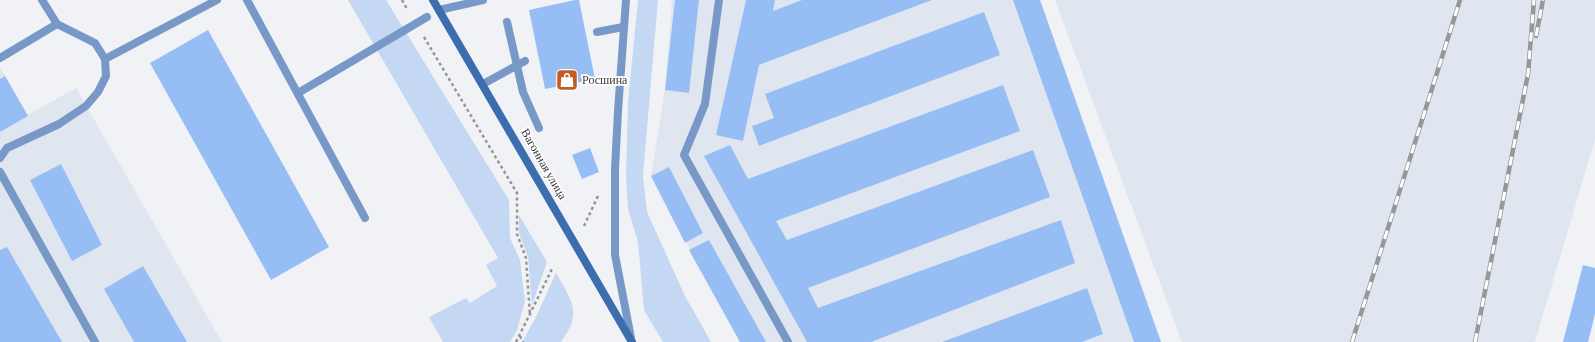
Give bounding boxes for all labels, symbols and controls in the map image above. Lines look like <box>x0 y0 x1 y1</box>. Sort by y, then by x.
shop icon: Росшина <box>554 67 580 93</box>
place label: Росшина <box>582 73 628 87</box>
street label: Вагонная улица <box>518 126 570 203</box>

